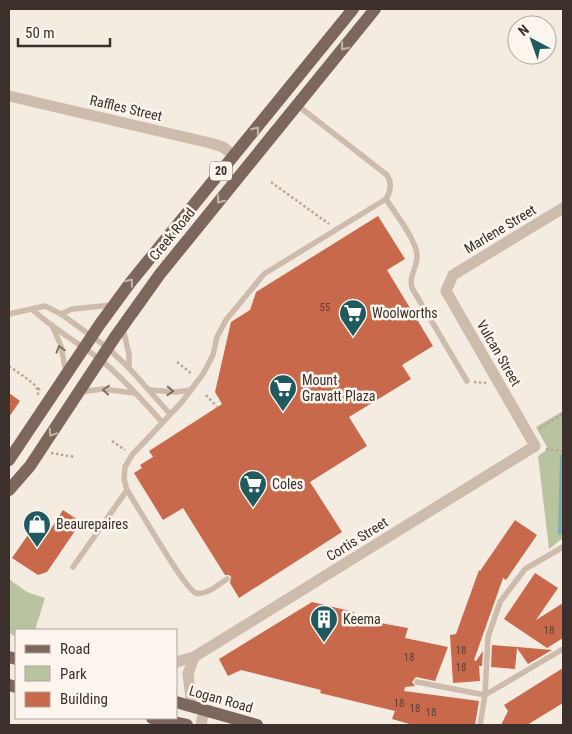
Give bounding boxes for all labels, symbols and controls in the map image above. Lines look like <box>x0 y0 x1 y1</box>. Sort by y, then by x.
scale bar <box>18 15 110 47</box>
north arrow <box>507 15 557 65</box>
text: N <box>515 21 532 39</box>
text: 50 m <box>25 24 55 42</box>
one-way arrow <box>342 41 350 50</box>
street label: Raffles Street <box>88 92 164 124</box>
one-way arrow <box>250 126 259 135</box>
road number: 20 <box>210 162 232 180</box>
one-way arrow <box>217 194 225 203</box>
street label: Marlene Street <box>461 201 539 257</box>
street label: Creek Road <box>146 205 198 263</box>
one-way arrow <box>125 279 133 288</box>
supermarket icon: Woolworths <box>338 298 368 337</box>
house number: 55 <box>320 301 330 314</box>
place label: Woolworths <box>372 305 438 321</box>
street label: Vulcan Street <box>474 317 524 389</box>
one-way arrow <box>56 345 66 354</box>
place label: Mount Gravatt Plaza <box>302 372 376 404</box>
supermarket icon: Mount Gravatt Plaza <box>268 373 298 412</box>
one-way arrow <box>102 385 110 396</box>
one-way arrow <box>167 386 175 396</box>
one-way arrow <box>48 428 58 437</box>
supermarket icon: Coles <box>238 469 268 508</box>
place label: Coles <box>272 476 303 492</box>
shop icon: Beaurepaires <box>22 509 52 548</box>
street label: Cortis Street <box>323 514 391 564</box>
place label: Beaurepaires <box>56 516 128 532</box>
building icon: Keema <box>309 604 339 643</box>
place label: Keema <box>343 611 381 627</box>
house number: 18 <box>544 624 554 637</box>
legend <box>15 629 178 719</box>
text: Road <box>60 640 90 658</box>
house number: 18 <box>456 644 466 657</box>
house number: 18 <box>404 651 414 664</box>
house number: 18 <box>456 661 466 674</box>
text: Park <box>60 665 87 683</box>
street label: Logan Road <box>187 682 255 716</box>
text: Building <box>60 690 108 708</box>
house number: 18 <box>394 697 404 710</box>
house number: 18 <box>410 702 420 715</box>
house number: 18 <box>426 706 436 719</box>

